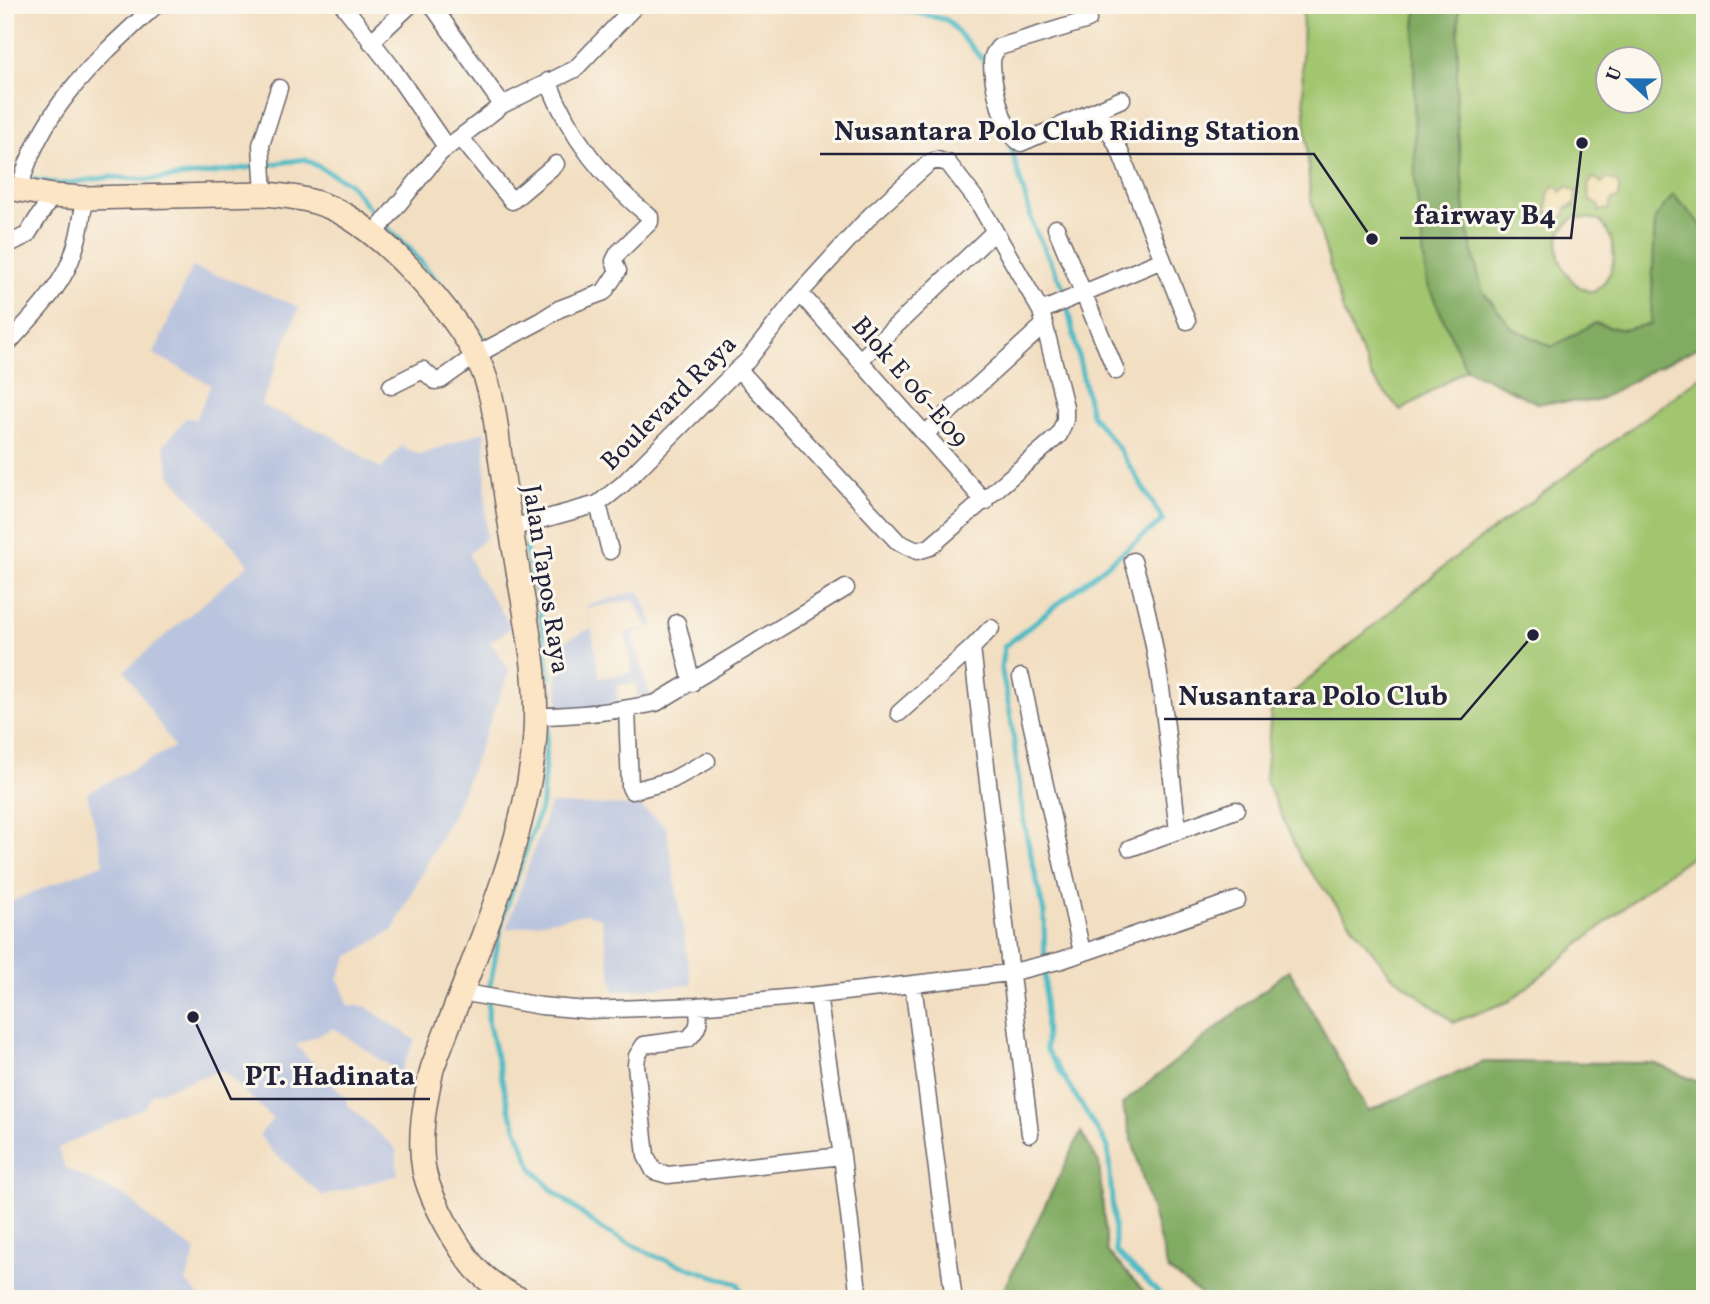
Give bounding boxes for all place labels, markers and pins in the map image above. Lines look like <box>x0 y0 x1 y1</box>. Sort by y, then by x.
callout: Nusantara Polo Club Riding Station <box>820 105 1314 154</box>
callout: fairway B4 <box>1400 189 1571 238</box>
callout: Nusantara Polo Club <box>1164 670 1461 719</box>
callout: PT. Hadinata <box>231 1050 430 1099</box>

